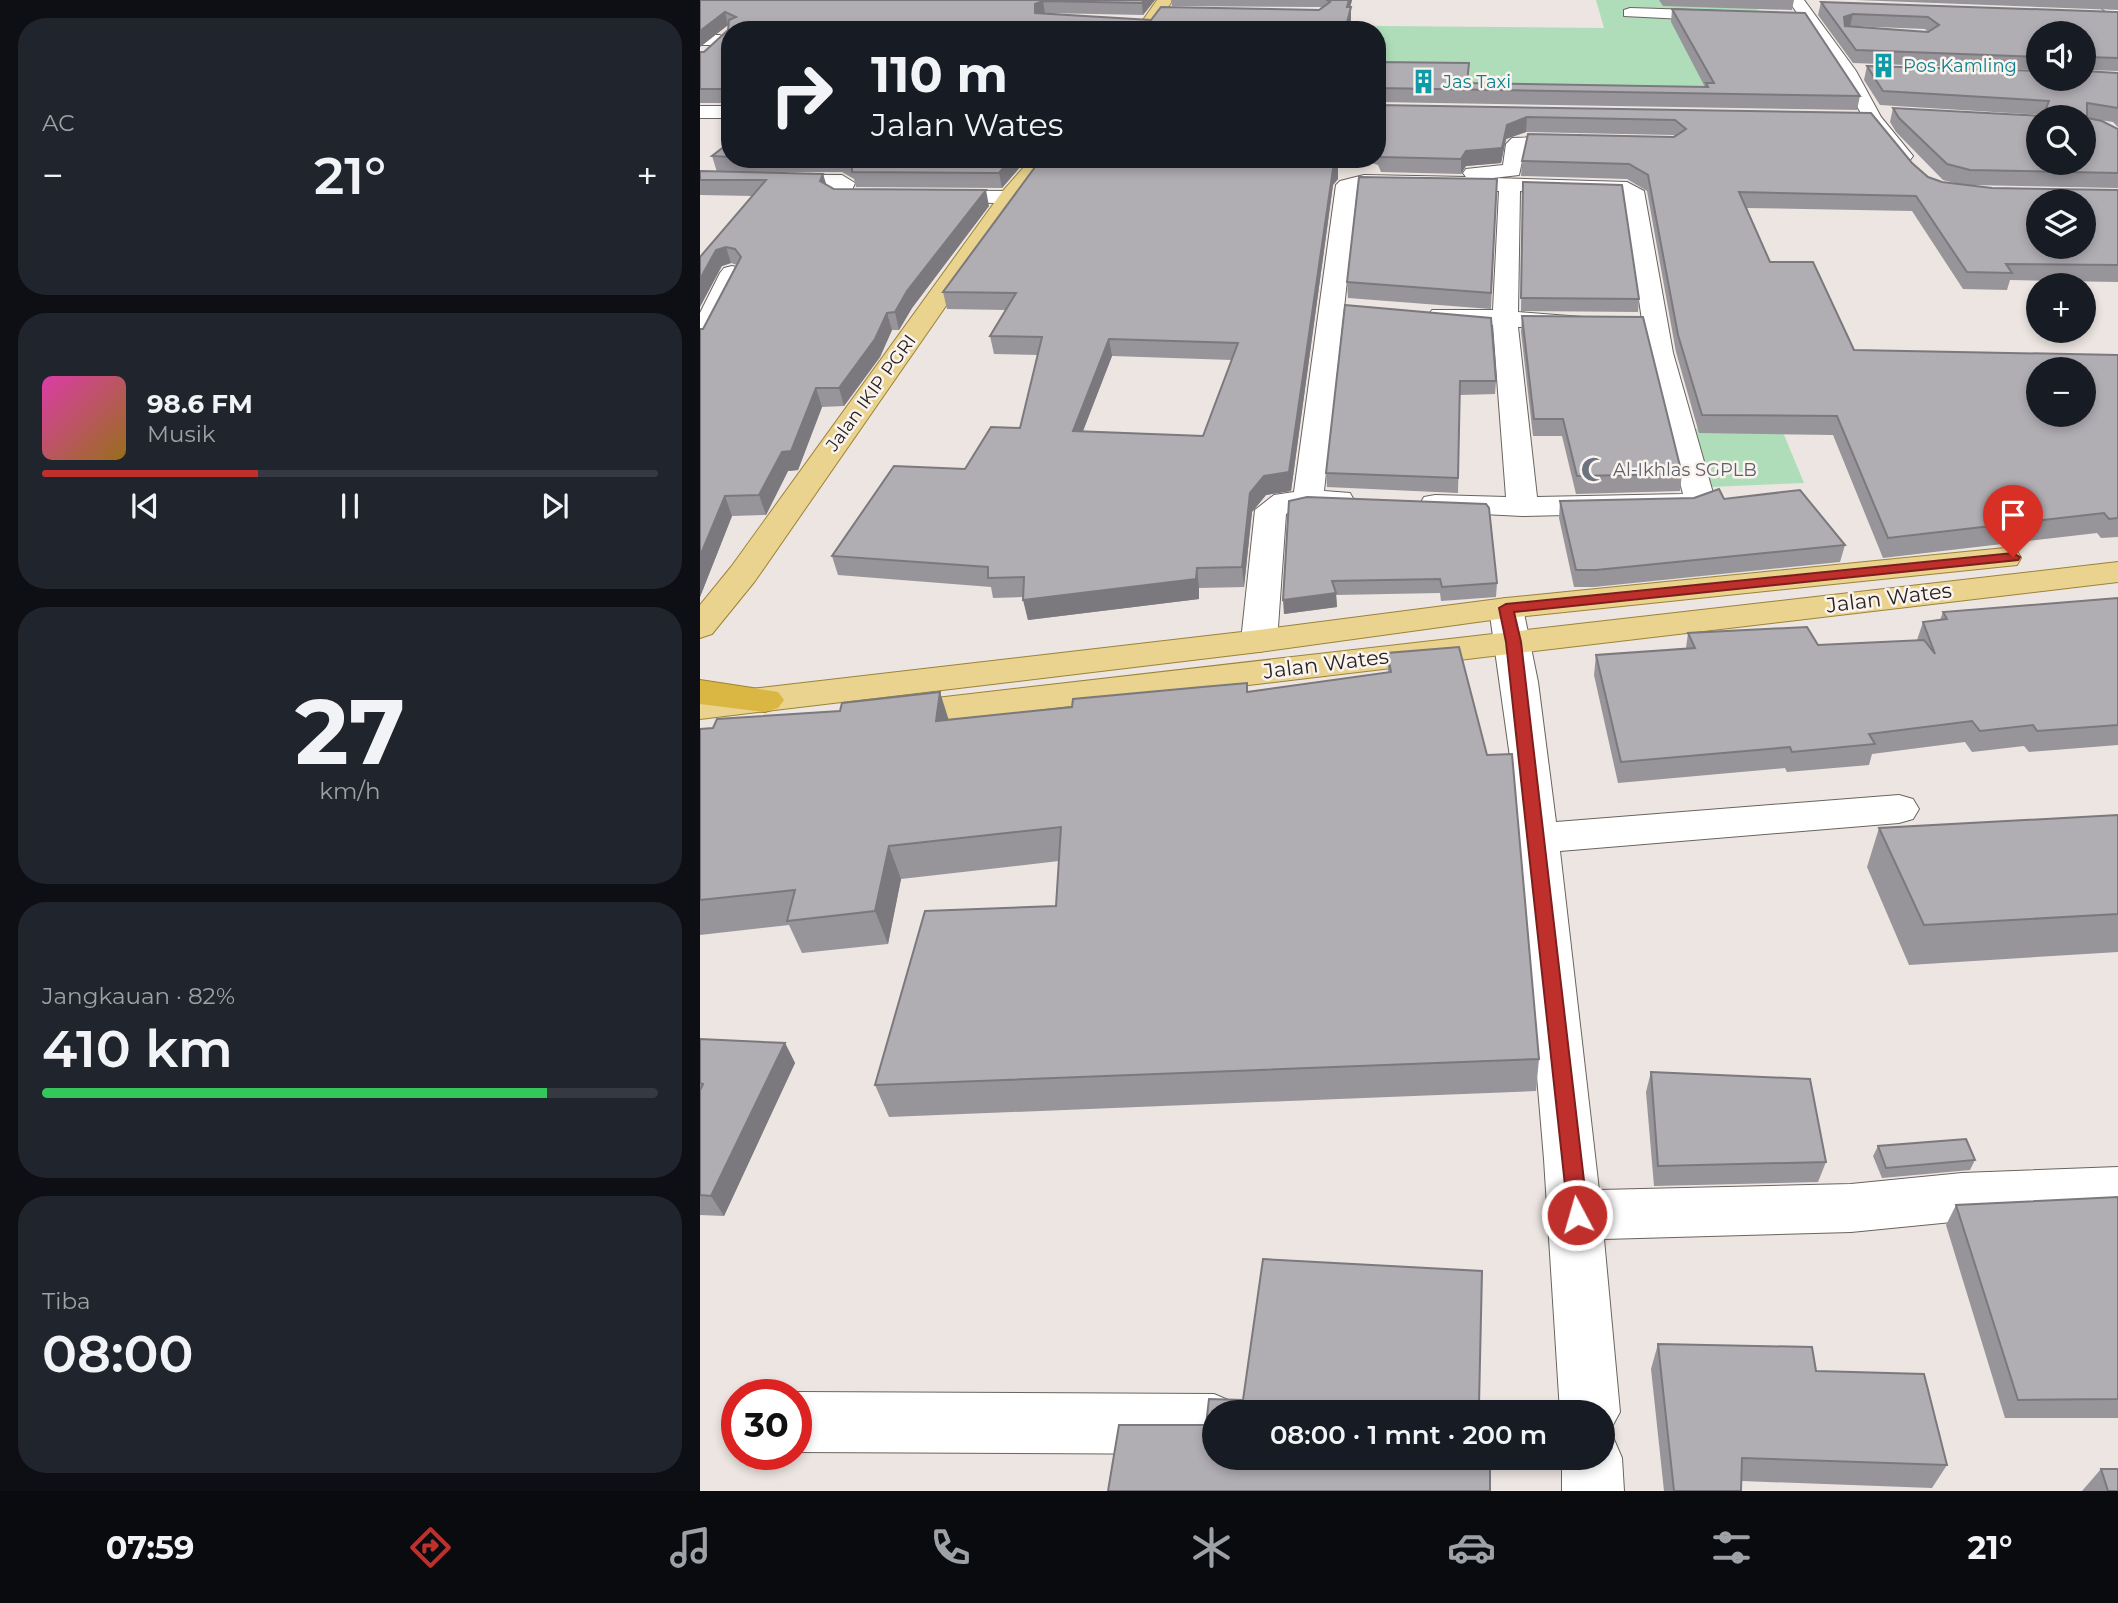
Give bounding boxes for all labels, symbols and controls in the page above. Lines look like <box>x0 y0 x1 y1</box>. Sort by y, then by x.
map controls <box>2026 21 2096 427</box>
button: sound <box>2026 21 2096 91</box>
text: 110 m <box>871 45 1008 104</box>
icon: right <box>756 49 847 140</box>
building icon: Pos Kamling <box>1869 52 1897 80</box>
place label: Pos Kamling <box>1903 55 2017 77</box>
building icon: Jas Taxi <box>1409 68 1437 96</box>
place label: Jas Taxi <box>1442 71 1511 93</box>
text: Jalan Wates <box>871 105 1063 144</box>
button: search <box>2026 105 2096 175</box>
text: AC <box>42 109 75 137</box>
text: 21° <box>314 144 386 207</box>
text: − <box>42 152 64 199</box>
text: + <box>636 152 658 199</box>
button: layers <box>2026 189 2096 259</box>
button: + <box>2026 273 2096 343</box>
street label: Jalan IKIP PGRI <box>821 330 921 456</box>
button: − <box>2026 357 2096 427</box>
text: 98.6 FM <box>147 388 253 420</box>
text: Musik <box>147 420 216 448</box>
mosque icon: Al-Ikhlas SGPLB <box>1579 456 1607 484</box>
place label: Al-Ikhlas SGPLB <box>1613 459 1757 481</box>
pin <box>1983 485 2043 557</box>
icon: previous <box>126 487 164 525</box>
icon: pause <box>331 487 369 525</box>
icon: next <box>536 487 574 525</box>
icon: arrive <box>1994 496 2032 534</box>
street label: Jalan Wates <box>1824 577 1953 618</box>
street label: Jalan Wates <box>1261 643 1390 684</box>
text: 27 <box>295 676 405 787</box>
text: km/h <box>319 777 381 805</box>
text: Jangkauan · 82% <box>42 982 235 1010</box>
text: 410 km <box>42 1017 233 1080</box>
position arrow <box>1540 1178 1614 1252</box>
text: Tiba <box>42 1287 90 1315</box>
text: 08:00 <box>42 1322 194 1385</box>
speed limit sign: 30 <box>721 1379 812 1470</box>
text: 08:00 · 1 mnt · 200 m <box>1270 1419 1547 1451</box>
icon: directions <box>406 1523 455 1572</box>
icon: music <box>666 1523 715 1572</box>
icon: phone <box>926 1523 975 1572</box>
icon: climate <box>1187 1523 1236 1572</box>
icon: car <box>1447 1523 1496 1572</box>
icon: filters <box>1707 1523 1756 1572</box>
text: 07:59 <box>106 1528 194 1567</box>
text: 21° <box>1967 1528 2012 1567</box>

